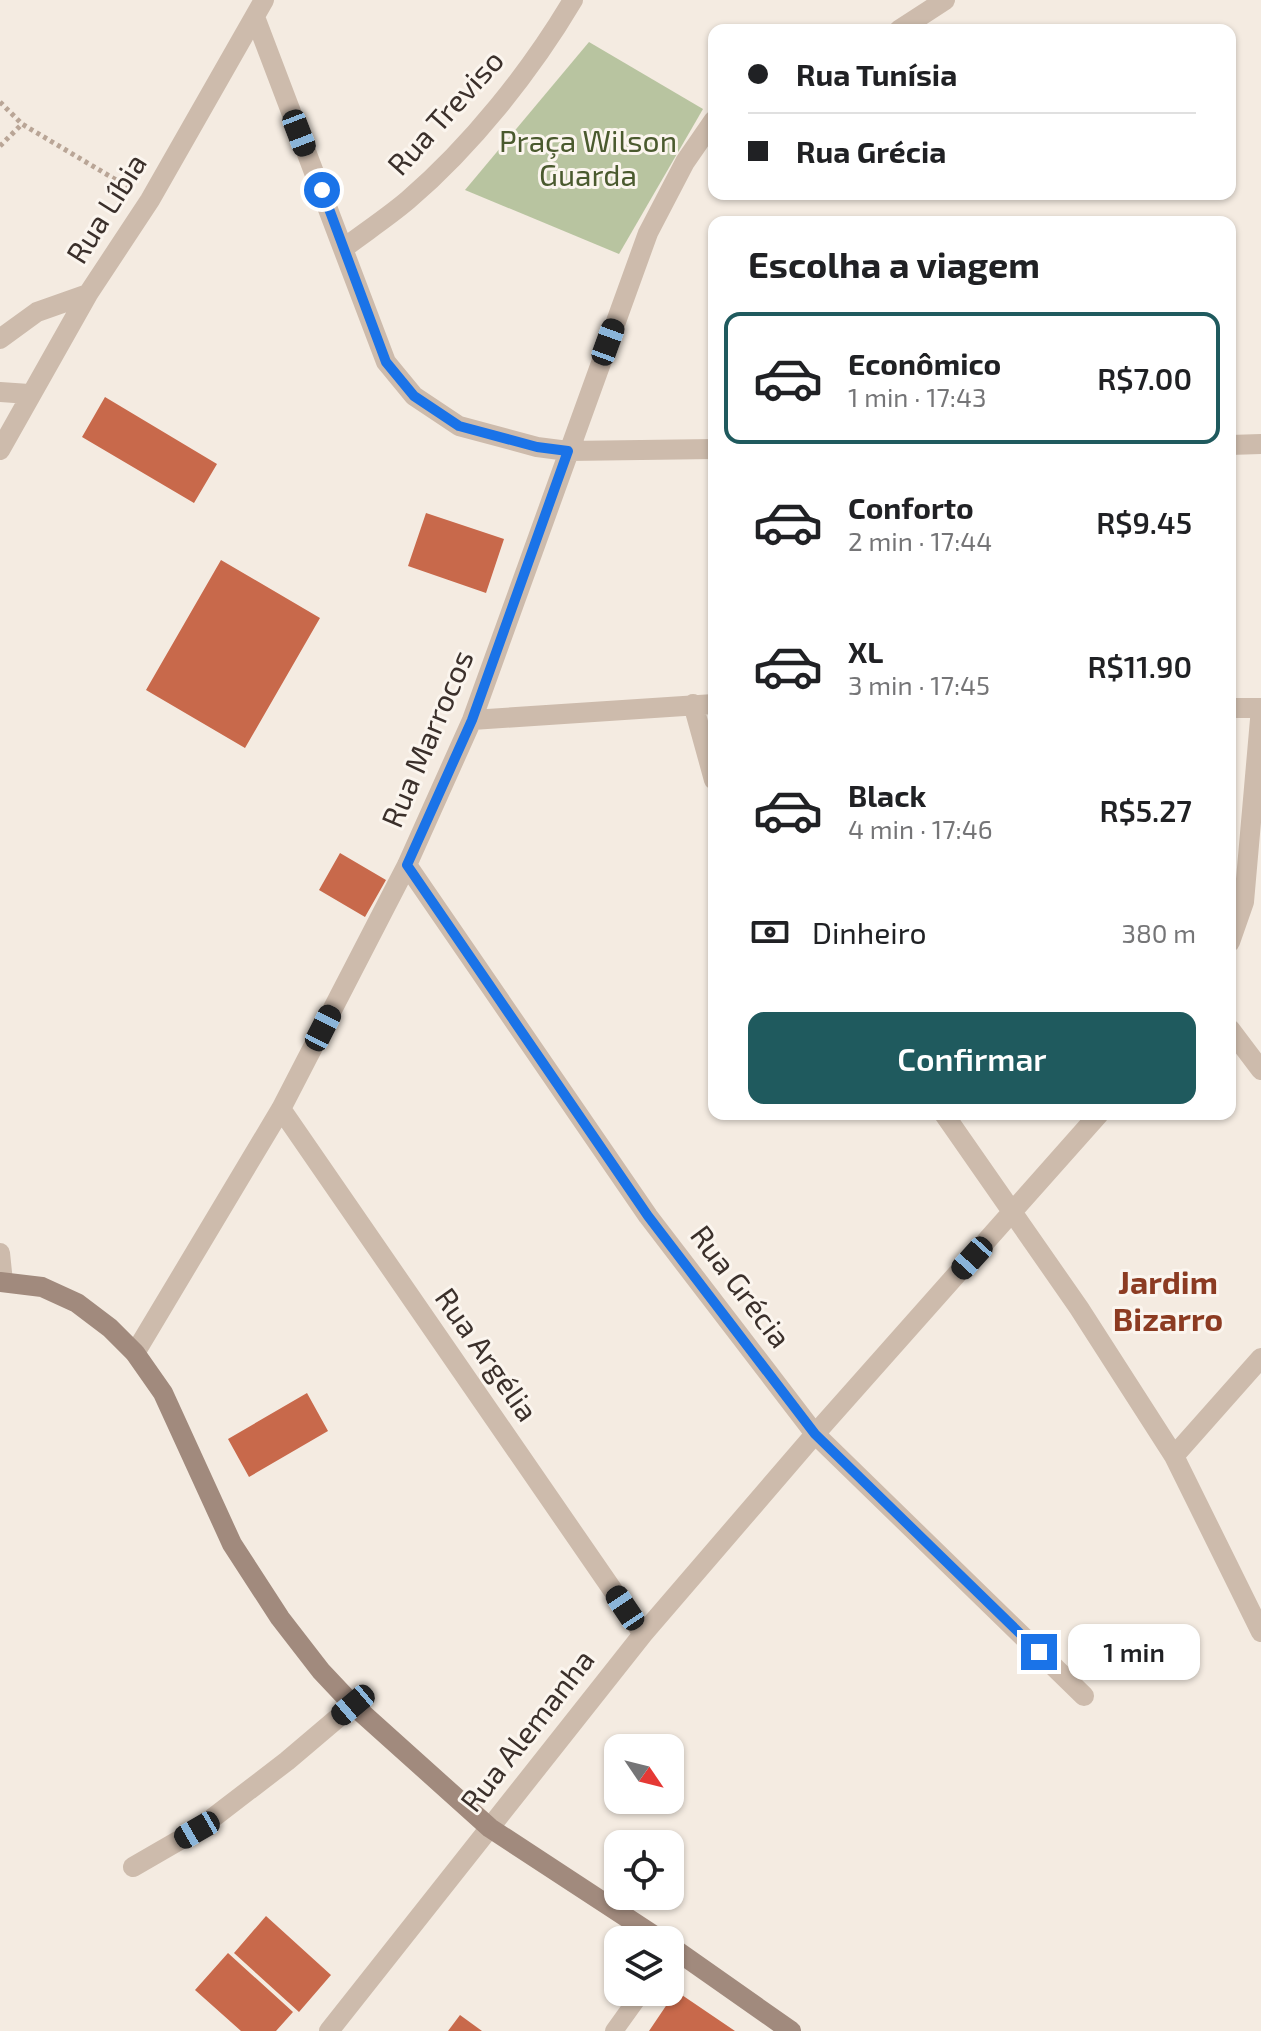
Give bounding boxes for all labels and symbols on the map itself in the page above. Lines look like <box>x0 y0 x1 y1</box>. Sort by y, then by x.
street label: Rua Treviso <box>379 42 510 182</box>
car <box>279 106 319 160</box>
park label: Praça Wilson Guarda <box>499 122 677 192</box>
street label: Rua Líbia <box>58 146 153 270</box>
route start <box>304 172 340 208</box>
car <box>589 315 627 369</box>
street label: Rua Marrocos <box>373 644 480 832</box>
car <box>301 1001 345 1055</box>
street label: Rua Grécia <box>684 1217 799 1354</box>
car <box>947 1232 997 1284</box>
district label: Jardim Bizarro <box>1113 1262 1223 1337</box>
street label: Rua Argélia <box>429 1280 547 1427</box>
car <box>602 1581 648 1635</box>
callout: 1 min <box>1067 1624 1199 1680</box>
route end <box>1021 1634 1057 1670</box>
street label: Rua Alemanha <box>452 1642 601 1818</box>
car <box>327 1680 379 1730</box>
north arrow <box>604 1734 684 1814</box>
car <box>170 1808 224 1852</box>

